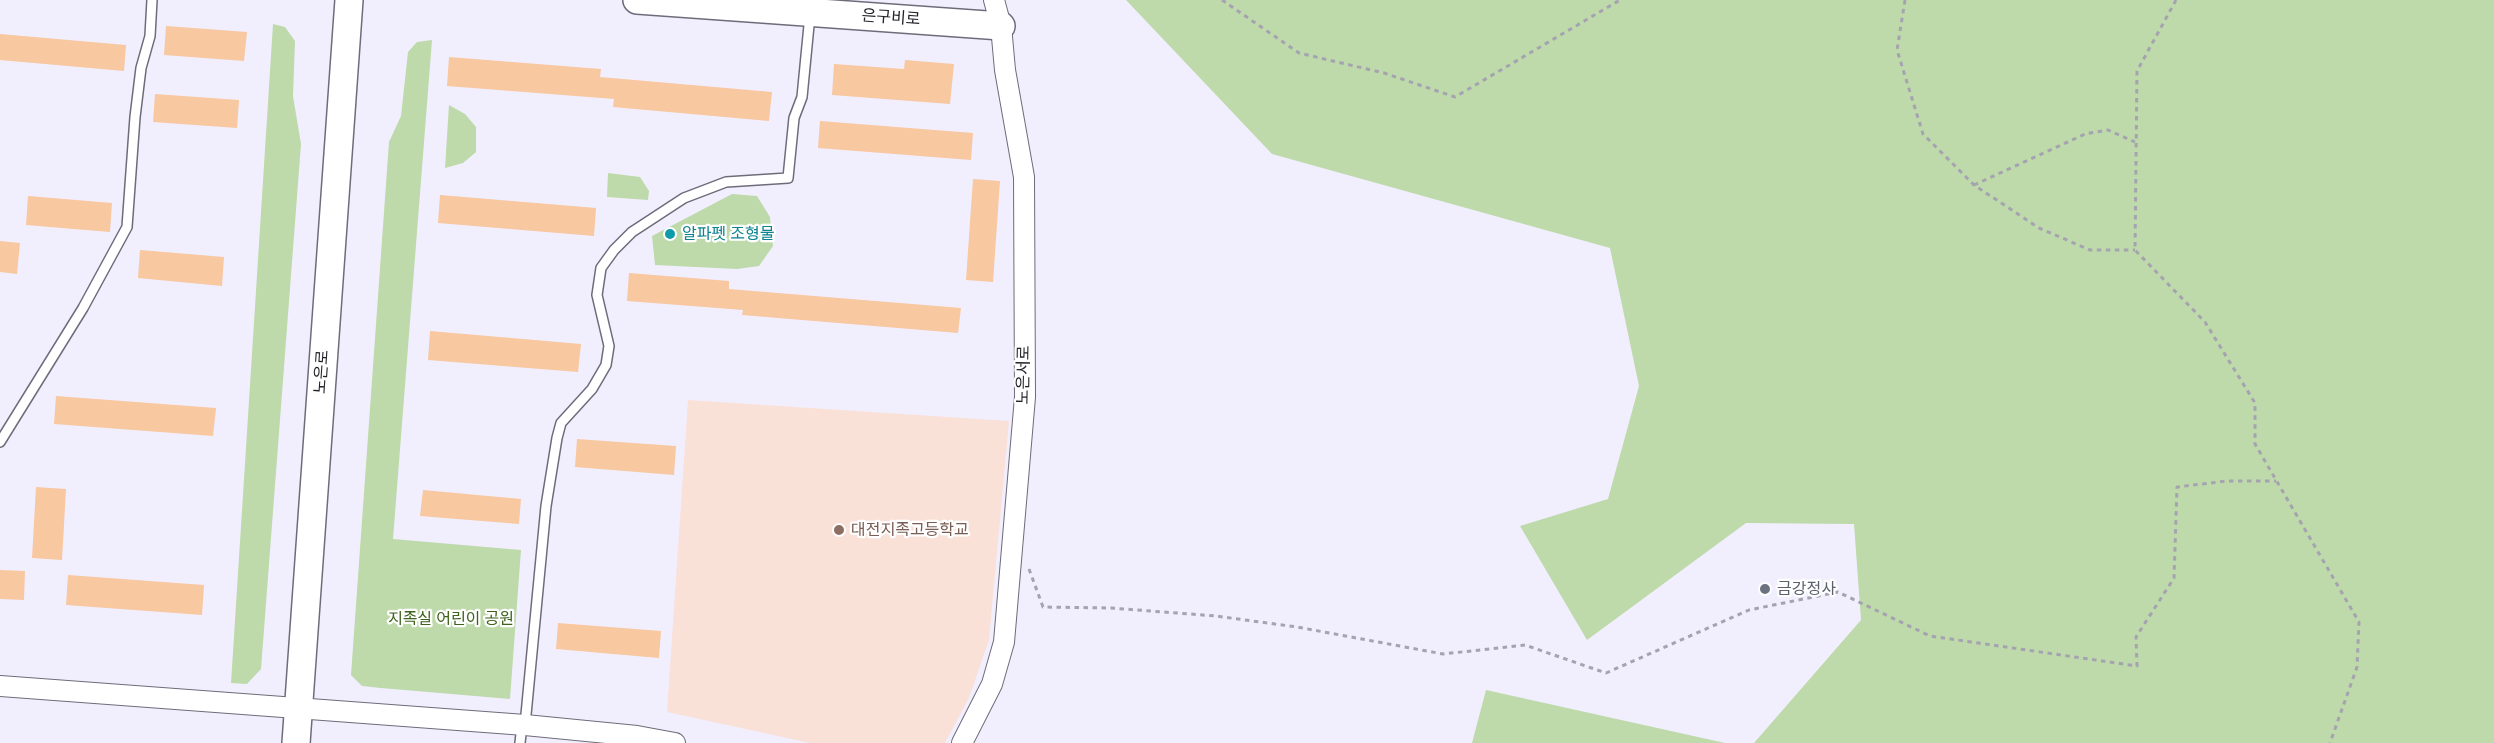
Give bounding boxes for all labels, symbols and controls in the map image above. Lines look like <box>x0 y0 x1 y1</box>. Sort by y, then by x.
street label: 은구비로 <box>861 6 921 30</box>
place label: 알파펫 조형물 <box>682 224 774 244</box>
marker: 알파펫 조형물 <box>663 227 677 241</box>
street label: 노은서로 <box>1014 345 1034 405</box>
street label: 노은로 <box>311 349 333 395</box>
place label: 대전지족고등학교 <box>851 520 969 540</box>
marker: 대전지족고등학교 <box>832 523 846 537</box>
place label: 금강정사 <box>1777 579 1836 599</box>
marker: 금강정사 <box>1758 582 1772 596</box>
park label: 지족실 어린이 공원 <box>388 609 514 629</box>

